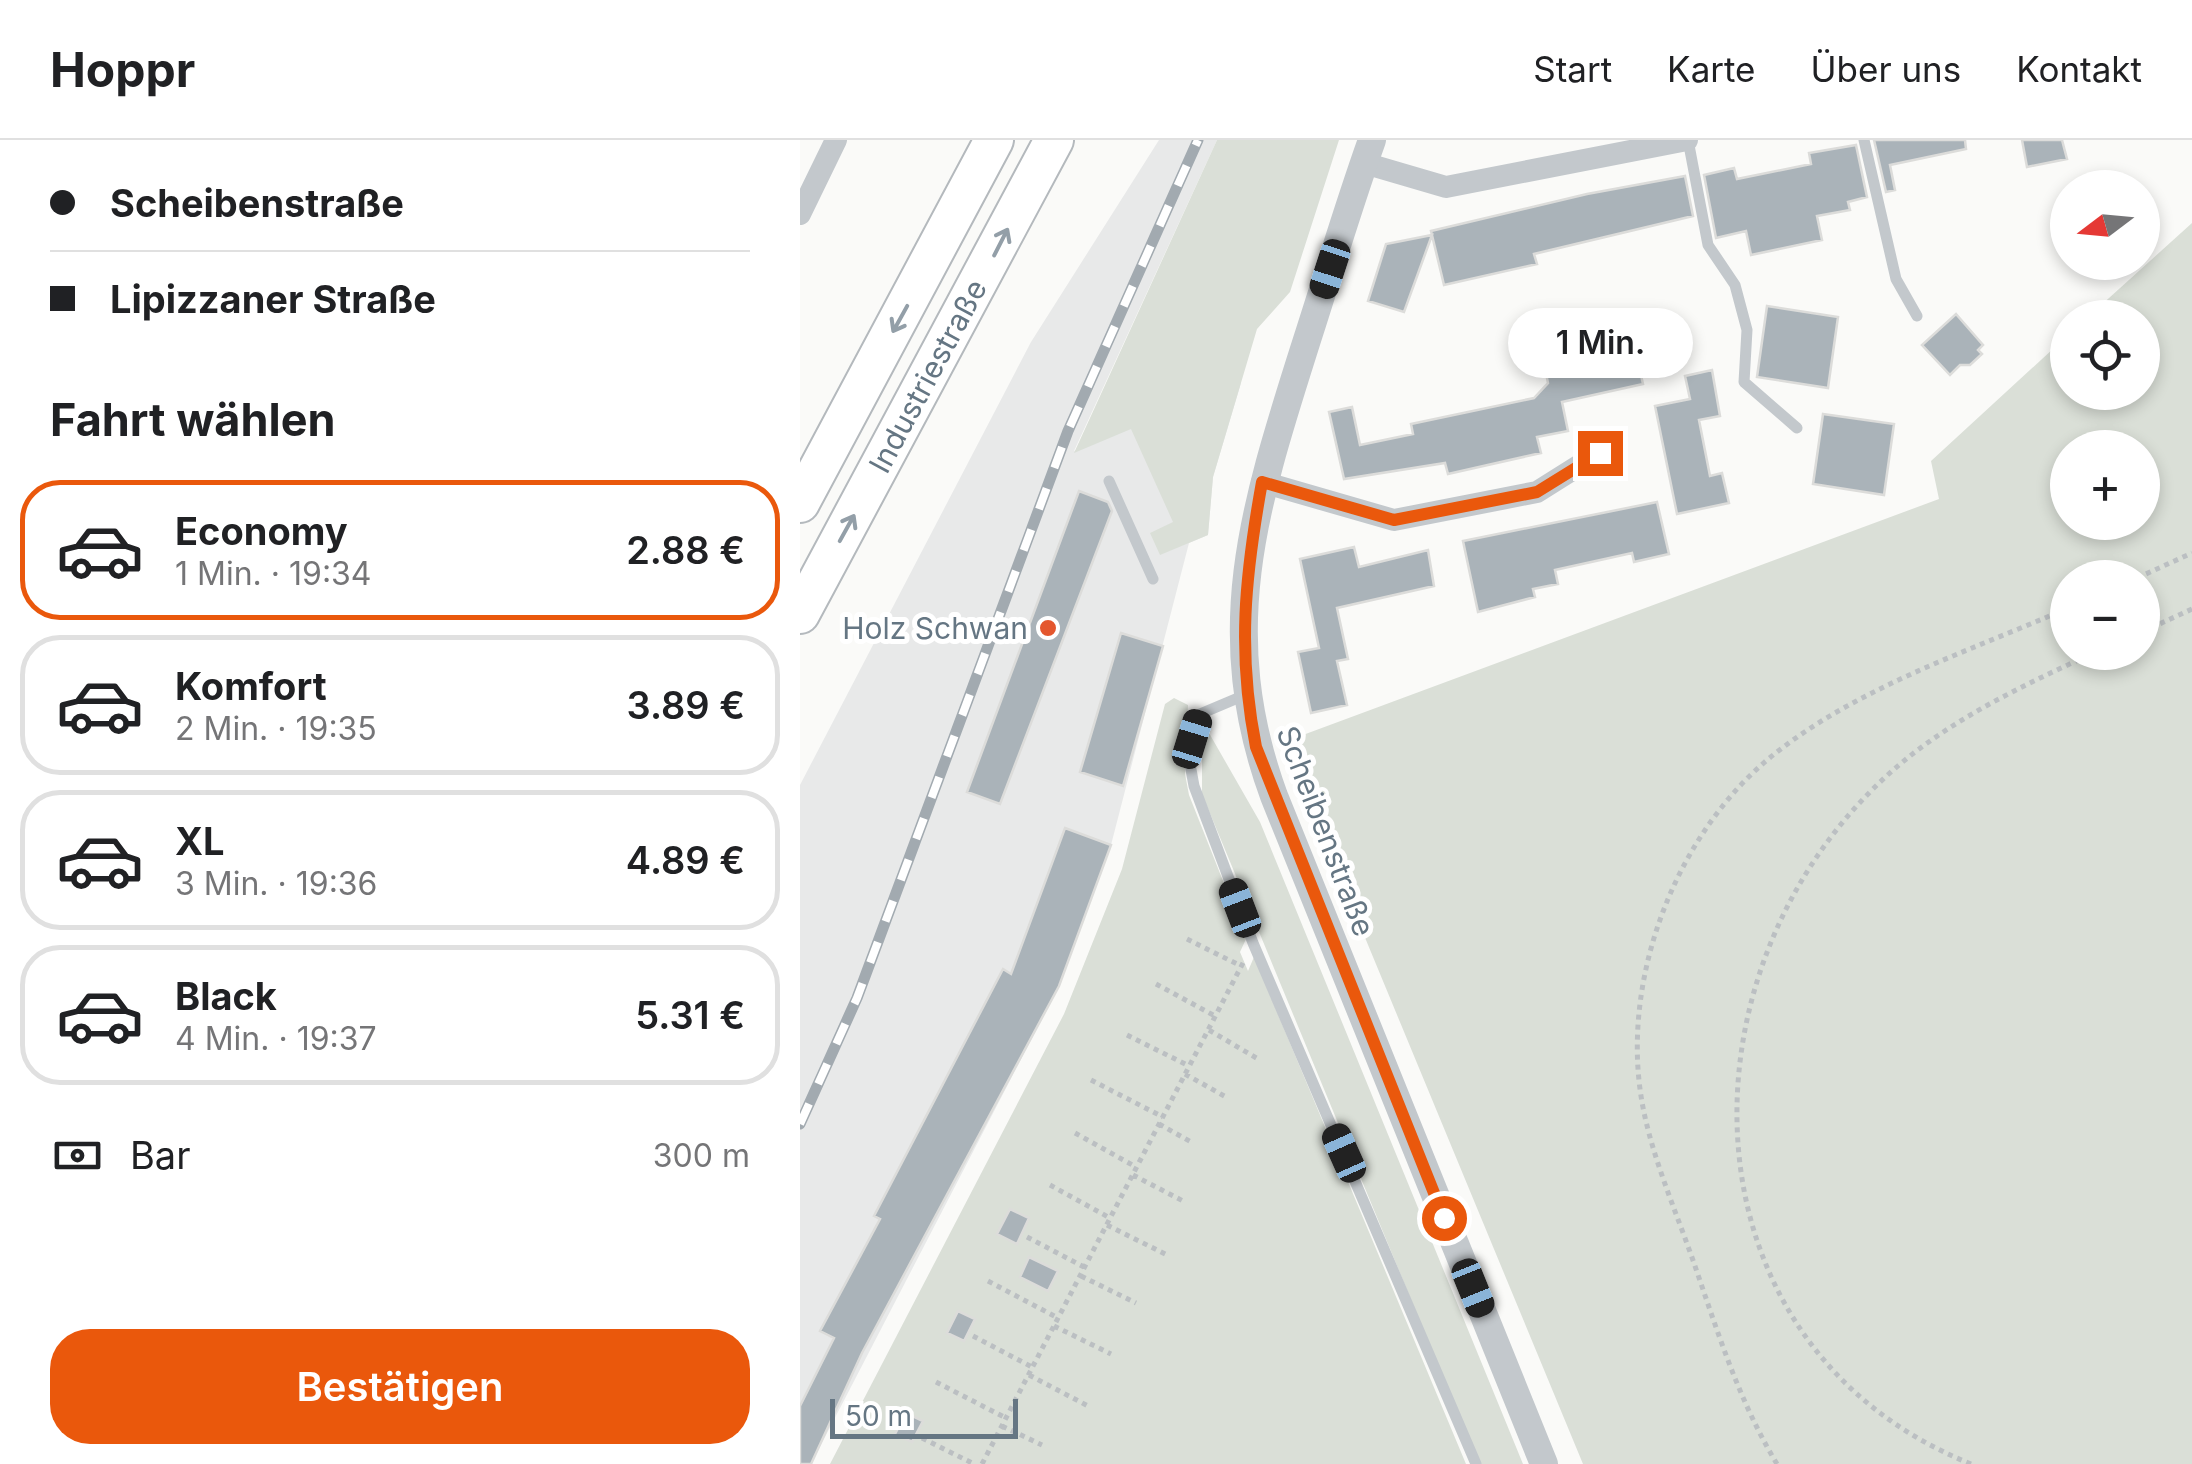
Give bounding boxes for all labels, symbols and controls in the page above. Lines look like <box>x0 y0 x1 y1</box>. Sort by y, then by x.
text: Hoppr <box>50 40 195 99</box>
text: Start <box>1533 48 1612 90</box>
text: Karte <box>1667 48 1756 90</box>
text: Über uns <box>1811 48 1961 90</box>
text: Kontakt <box>2016 48 2142 90</box>
north arrow <box>2050 170 2160 280</box>
map controls <box>2050 170 2160 670</box>
text: Scheibenstraße <box>110 180 404 226</box>
one-way arrow <box>992 227 1011 257</box>
car <box>1306 236 1354 302</box>
street label: Industriestraße <box>861 273 994 479</box>
text: Lipizzaner Straße <box>110 276 436 322</box>
button: locate <box>2050 300 2160 410</box>
one-way arrow <box>890 304 909 334</box>
callout: 1 Min. <box>1508 308 1692 378</box>
text: 1 Min. <box>1556 323 1645 362</box>
text: Fahrt wählen <box>50 392 335 447</box>
button: + <box>2050 430 2160 540</box>
route end <box>1578 431 1623 476</box>
icon: car <box>55 505 145 595</box>
text: Economy <box>175 508 348 554</box>
one-way arrow <box>837 514 857 543</box>
text: 2.88 € <box>626 527 745 573</box>
text: 1 Min. · 19:34 <box>175 554 372 593</box>
button: − <box>2050 560 2160 670</box>
place label: Holz Schwan <box>842 610 1028 646</box>
marker: Holz Schwan <box>1037 617 1059 639</box>
icon: car <box>55 660 145 750</box>
text: Komfort <box>175 663 327 709</box>
text: 3.89 € <box>627 682 745 728</box>
car <box>1169 706 1215 772</box>
text: 2 Min. · 19:35 <box>175 709 377 748</box>
street label: Scheibenstraße <box>1269 721 1383 941</box>
icon: car <box>55 815 145 905</box>
text: XL <box>175 818 225 864</box>
text: 4.89 € <box>626 837 745 883</box>
text: 3 Min. · 19:36 <box>175 864 377 903</box>
car <box>1215 875 1265 941</box>
icon: car <box>55 970 145 1060</box>
text: Black <box>175 973 277 1019</box>
text: 5.31 € <box>635 992 745 1038</box>
text: 4 Min. · 19:37 <box>175 1019 377 1058</box>
car <box>1318 1119 1370 1187</box>
icon: cash <box>50 1128 105 1183</box>
text: Bar <box>130 1132 191 1178</box>
text: 300 m <box>653 1136 750 1175</box>
route start <box>1422 1196 1467 1241</box>
car <box>1448 1255 1498 1321</box>
button: Bestätigen <box>50 1329 750 1444</box>
scale bar <box>830 1394 1018 1438</box>
text: 50 m <box>845 1399 912 1433</box>

